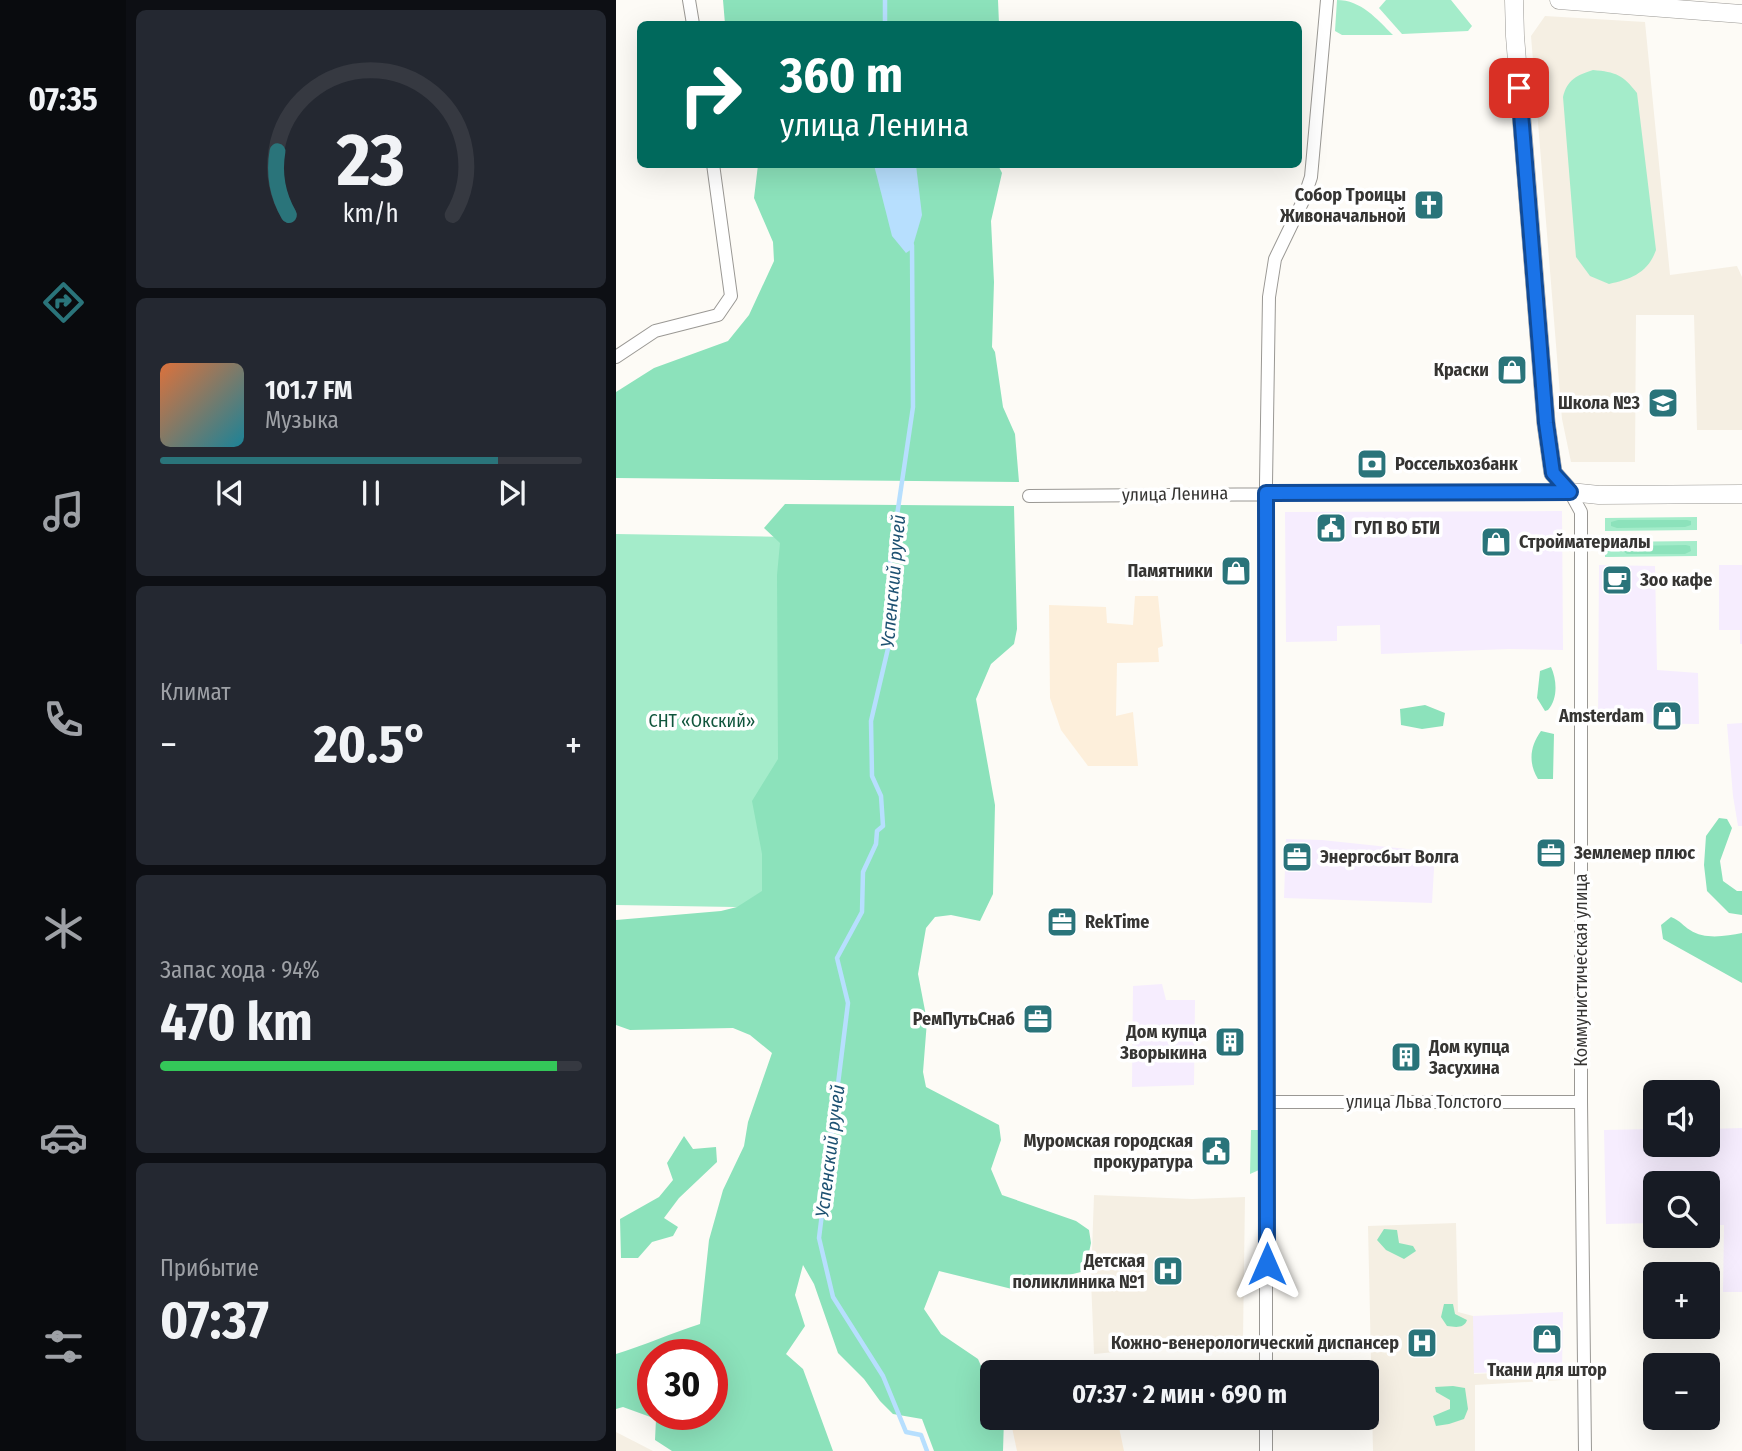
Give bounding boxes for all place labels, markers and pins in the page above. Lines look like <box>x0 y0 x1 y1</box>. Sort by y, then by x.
pin <box>1489 58 1549 118</box>
place label: Собор Троицы Живоначальной <box>1279 184 1406 227</box>
church icon: Собор Троицы Живоначальной <box>1412 188 1446 222</box>
shop icon: Краски <box>1495 353 1529 387</box>
place label: Краски <box>1434 359 1489 381</box>
school or university icon: Школа №3 <box>1646 386 1680 420</box>
place label: Школа №3 <box>1558 392 1640 414</box>
bank icon: Россельхозбанк <box>1355 447 1389 481</box>
place label: Россельхозбанк <box>1395 453 1519 475</box>
public building icon: ГУП ВО БТИ <box>1314 511 1348 545</box>
place label: ГУП ВО БТИ <box>1354 517 1440 539</box>
shop icon: Стройматериалы <box>1479 525 1513 559</box>
place label: Стройматериалы <box>1519 531 1651 553</box>
shop icon: Памятники <box>1219 554 1253 588</box>
place label: Памятники <box>1128 560 1213 582</box>
cafe icon: Зоо кафе <box>1600 563 1634 597</box>
place label: Зоо кафе <box>1639 569 1712 591</box>
shop icon: Amsterdam <box>1650 699 1684 733</box>
place label: Amsterdam <box>1558 705 1644 727</box>
office icon: Землемер плюс <box>1534 836 1568 870</box>
office icon: Энергосбыт Волга <box>1280 840 1314 874</box>
place label: Землемер плюс <box>1573 842 1695 864</box>
place label: Энергосбыт Волга <box>1320 846 1459 868</box>
office icon: RekTime <box>1045 905 1079 939</box>
place label: RekTime <box>1085 911 1149 933</box>
office icon: РемПутьСнаб <box>1021 1002 1055 1036</box>
place label: РемПутьСнаб <box>913 1008 1015 1030</box>
place label: Дом купца Зворыкина <box>1119 1021 1207 1064</box>
building icon: Дом купца Зворыкина <box>1213 1025 1247 1059</box>
place label: Дом купца Засухина <box>1428 1036 1510 1079</box>
building icon: Дом купца Засухина <box>1389 1040 1423 1074</box>
place label: Муромская городская прокуратура <box>1024 1130 1193 1173</box>
public building icon: Муромская городская прокуратура <box>1199 1134 1233 1168</box>
place label: Детская поликлиника №1 <box>1013 1250 1145 1293</box>
hospital icon: Детская поликлиника №1 <box>1151 1254 1185 1288</box>
shop icon: Ткани для штор <box>1530 1322 1564 1356</box>
hospital icon: Кожно-венерологический диспансер <box>1405 1326 1439 1360</box>
place label: Кожно-венерологический диспансер <box>1111 1332 1399 1354</box>
place label: Ткани для штор <box>1487 1359 1607 1381</box>

